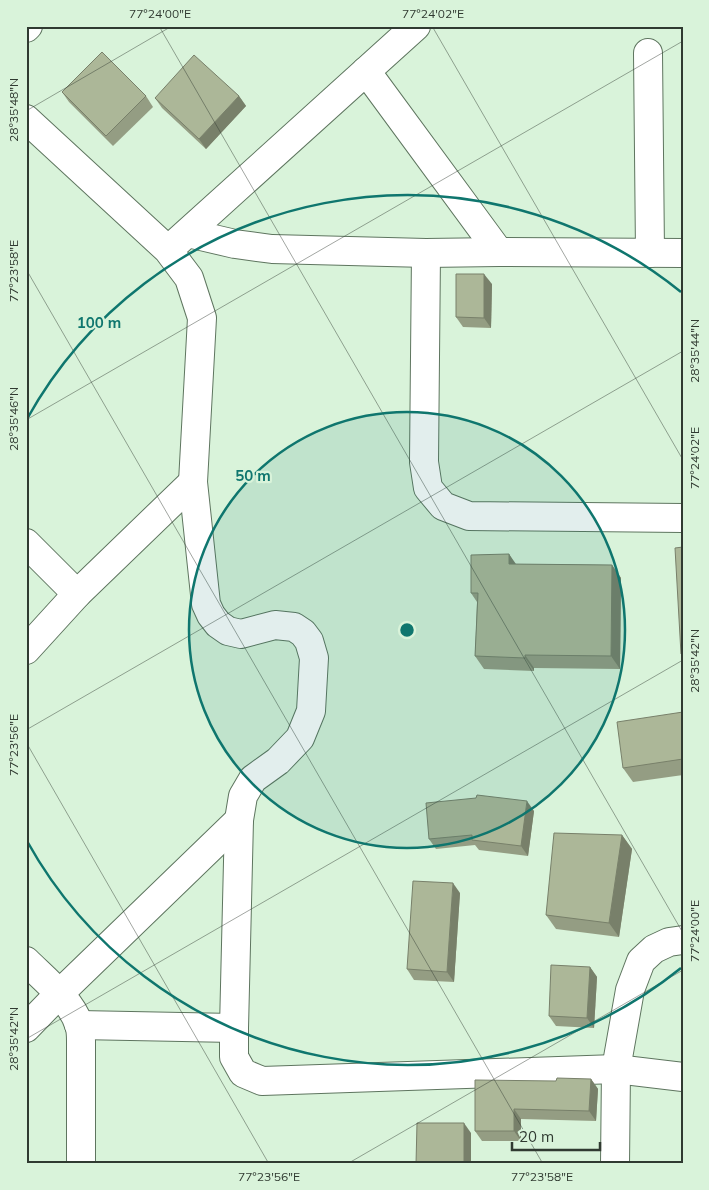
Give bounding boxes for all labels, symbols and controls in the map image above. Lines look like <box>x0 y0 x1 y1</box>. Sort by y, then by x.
text: 77°24'00"E <box>129 6 191 21</box>
text: 77°24'02"E <box>402 6 464 21</box>
text: 28°35'48"N <box>6 78 21 142</box>
text: 77°23'58"E <box>6 240 21 302</box>
text: 100 m <box>77 313 121 332</box>
text: 28°35'44"N <box>687 319 702 383</box>
text: 28°35'46"N <box>6 387 21 451</box>
text: 77°24'02"E <box>687 427 702 489</box>
text: 50 m <box>235 466 271 485</box>
centre of rings <box>398 621 416 639</box>
text: 28°35'42"N <box>687 629 702 693</box>
text: 77°23'56"E <box>6 714 21 776</box>
text: 77°24'00"E <box>687 900 702 962</box>
text: 28°35'42"N <box>6 1007 21 1071</box>
scale bar <box>512 1120 599 1152</box>
text: 20 m <box>519 1127 554 1146</box>
text: 77°23'56"E <box>238 1169 300 1184</box>
text: 77°23'58"E <box>511 1169 573 1184</box>

